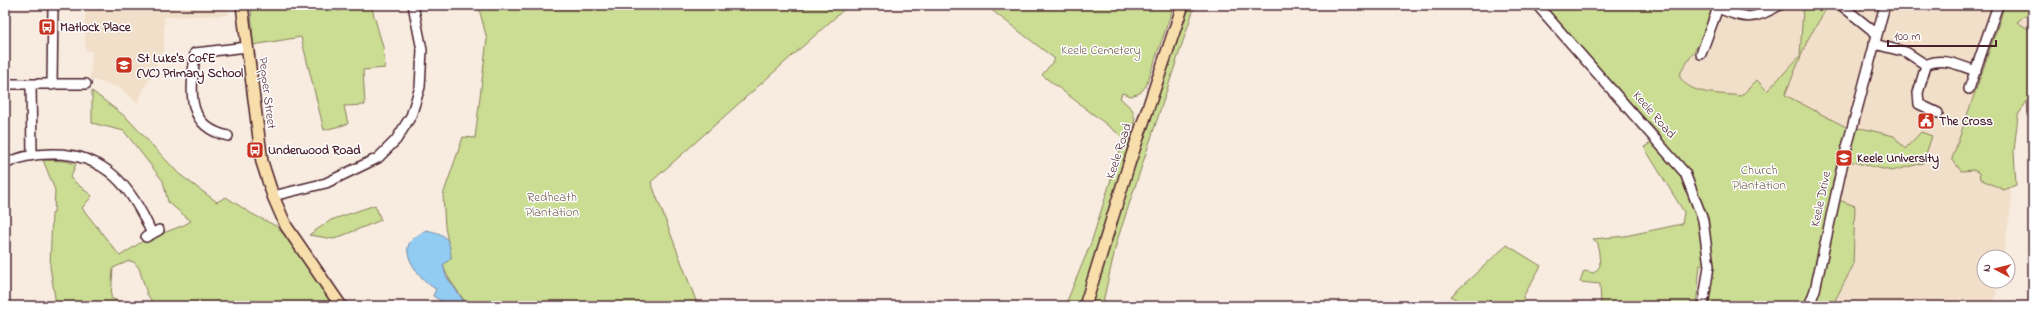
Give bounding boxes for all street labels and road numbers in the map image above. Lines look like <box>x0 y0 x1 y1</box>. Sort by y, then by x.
street label: Pepper Street <box>253 56 281 131</box>
street label: Keele Road <box>1628 87 1680 143</box>
street label: Keele Road <box>1101 120 1137 181</box>
street label: Keele Drive <box>1806 169 1836 229</box>

